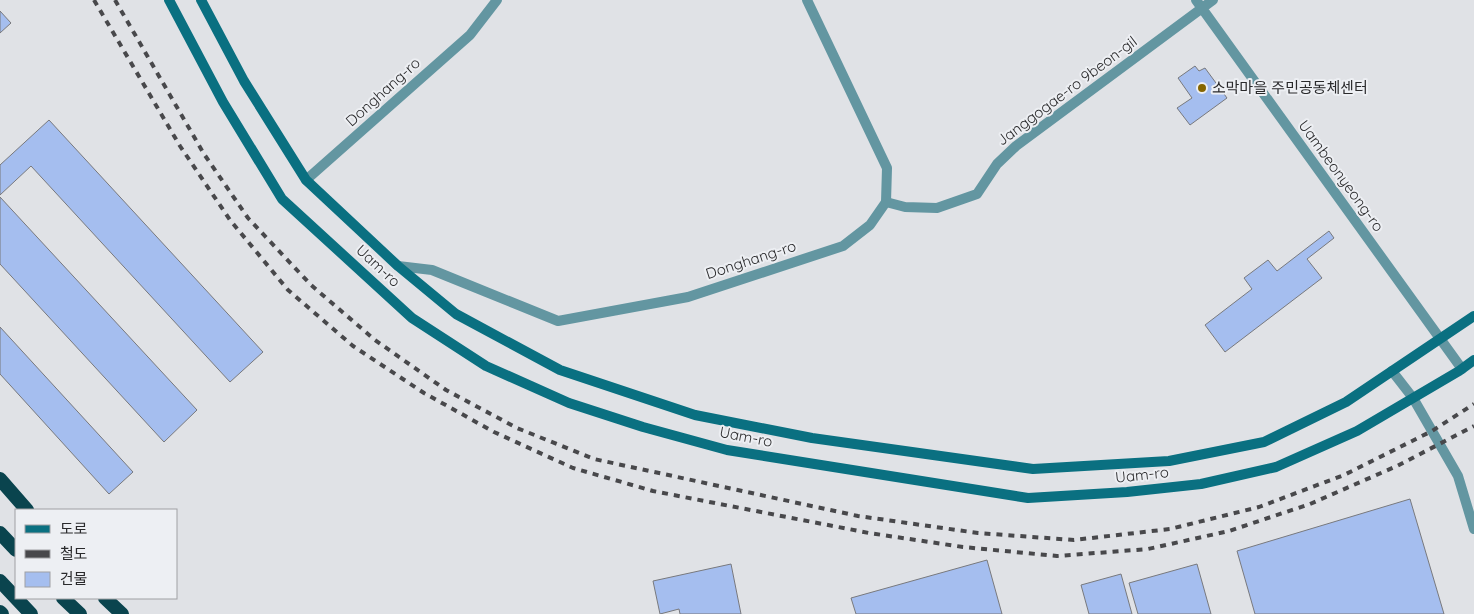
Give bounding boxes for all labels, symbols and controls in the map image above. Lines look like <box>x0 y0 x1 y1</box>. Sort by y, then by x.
street label: Janggogae-ro 9beon-gil <box>993 32 1141 150</box>
street label: Donghang-ro <box>341 53 424 130</box>
place label: 소막마을 주민공동체센터 <box>1212 78 1368 97</box>
marker: 소막마을 주민공동체센터 <box>1196 82 1208 94</box>
street label: Uambeonyeong-ro <box>1295 116 1388 235</box>
street label: Donghang-ro <box>703 236 798 283</box>
street label: Uam-ro <box>352 240 405 291</box>
street label: Uam-ro <box>718 422 774 451</box>
street label: Uam-ro <box>1114 462 1170 487</box>
legend <box>15 509 178 599</box>
text: 도로 <box>60 519 88 538</box>
text: 철도 <box>60 544 88 563</box>
text: 건물 <box>60 569 88 588</box>

